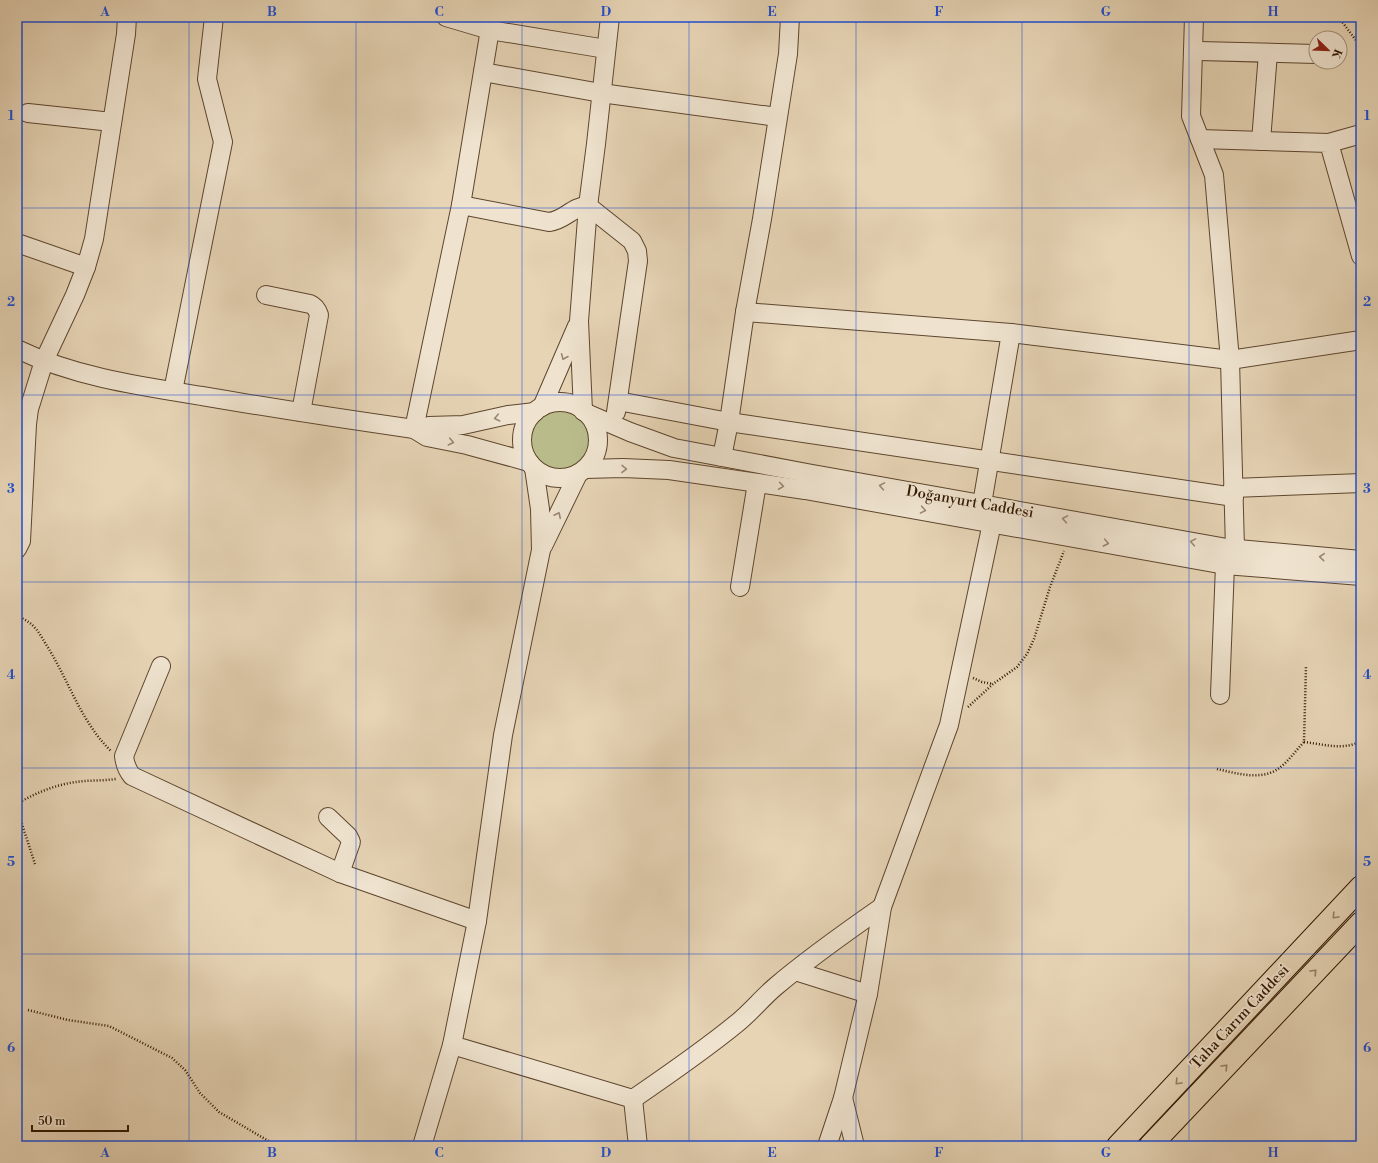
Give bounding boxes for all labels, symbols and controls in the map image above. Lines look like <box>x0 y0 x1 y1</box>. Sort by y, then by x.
text: A <box>99 4 110 20</box>
text: B <box>267 4 277 20</box>
text: C <box>434 4 444 20</box>
text: D <box>601 4 611 20</box>
text: E <box>767 4 777 20</box>
text: F <box>934 4 944 20</box>
text: G <box>1101 4 1112 20</box>
text: H <box>1268 4 1279 20</box>
north arrow <box>1308 30 1348 70</box>
text: K <box>1328 47 1344 61</box>
text: 1 <box>8 108 15 124</box>
text: 1 <box>1364 108 1371 124</box>
text: 2 <box>7 294 15 310</box>
text: 2 <box>1363 294 1371 310</box>
one-way arrow <box>560 354 568 361</box>
one-way arrow <box>494 413 500 421</box>
one-way arrow <box>448 437 454 445</box>
one-way arrow <box>621 465 627 473</box>
text: 3 <box>7 481 15 497</box>
one-way arrow <box>778 481 784 490</box>
street label: Doğanyurt Caddesi <box>905 481 1035 523</box>
text: 3 <box>1363 481 1371 497</box>
one-way arrow <box>879 483 885 491</box>
one-way arrow <box>920 506 926 514</box>
one-way arrow <box>553 512 560 520</box>
one-way arrow <box>1062 515 1068 524</box>
one-way arrow <box>1103 539 1109 547</box>
one-way arrow <box>1190 539 1196 547</box>
one-way arrow <box>1319 552 1325 561</box>
text: 4 <box>7 667 16 683</box>
text: 4 <box>1363 667 1372 683</box>
text: 5 <box>7 854 15 870</box>
text: 5 <box>1363 854 1371 870</box>
one-way arrow <box>1333 912 1340 919</box>
street label: Taha Carım Caddesi <box>1187 961 1294 1073</box>
one-way arrow <box>1310 969 1317 977</box>
text: 6 <box>7 1040 15 1056</box>
text: 6 <box>1363 1040 1371 1056</box>
one-way arrow <box>1220 1064 1228 1072</box>
one-way arrow <box>1176 1077 1183 1085</box>
scale bar <box>32 1107 128 1133</box>
text: 50 m <box>38 1114 66 1129</box>
text: A <box>99 1145 110 1161</box>
text: B <box>267 1145 277 1161</box>
text: C <box>434 1145 444 1161</box>
text: D <box>601 1145 611 1161</box>
text: E <box>767 1145 777 1161</box>
text: F <box>934 1145 944 1161</box>
text: G <box>1101 1145 1112 1161</box>
text: H <box>1268 1145 1279 1161</box>

